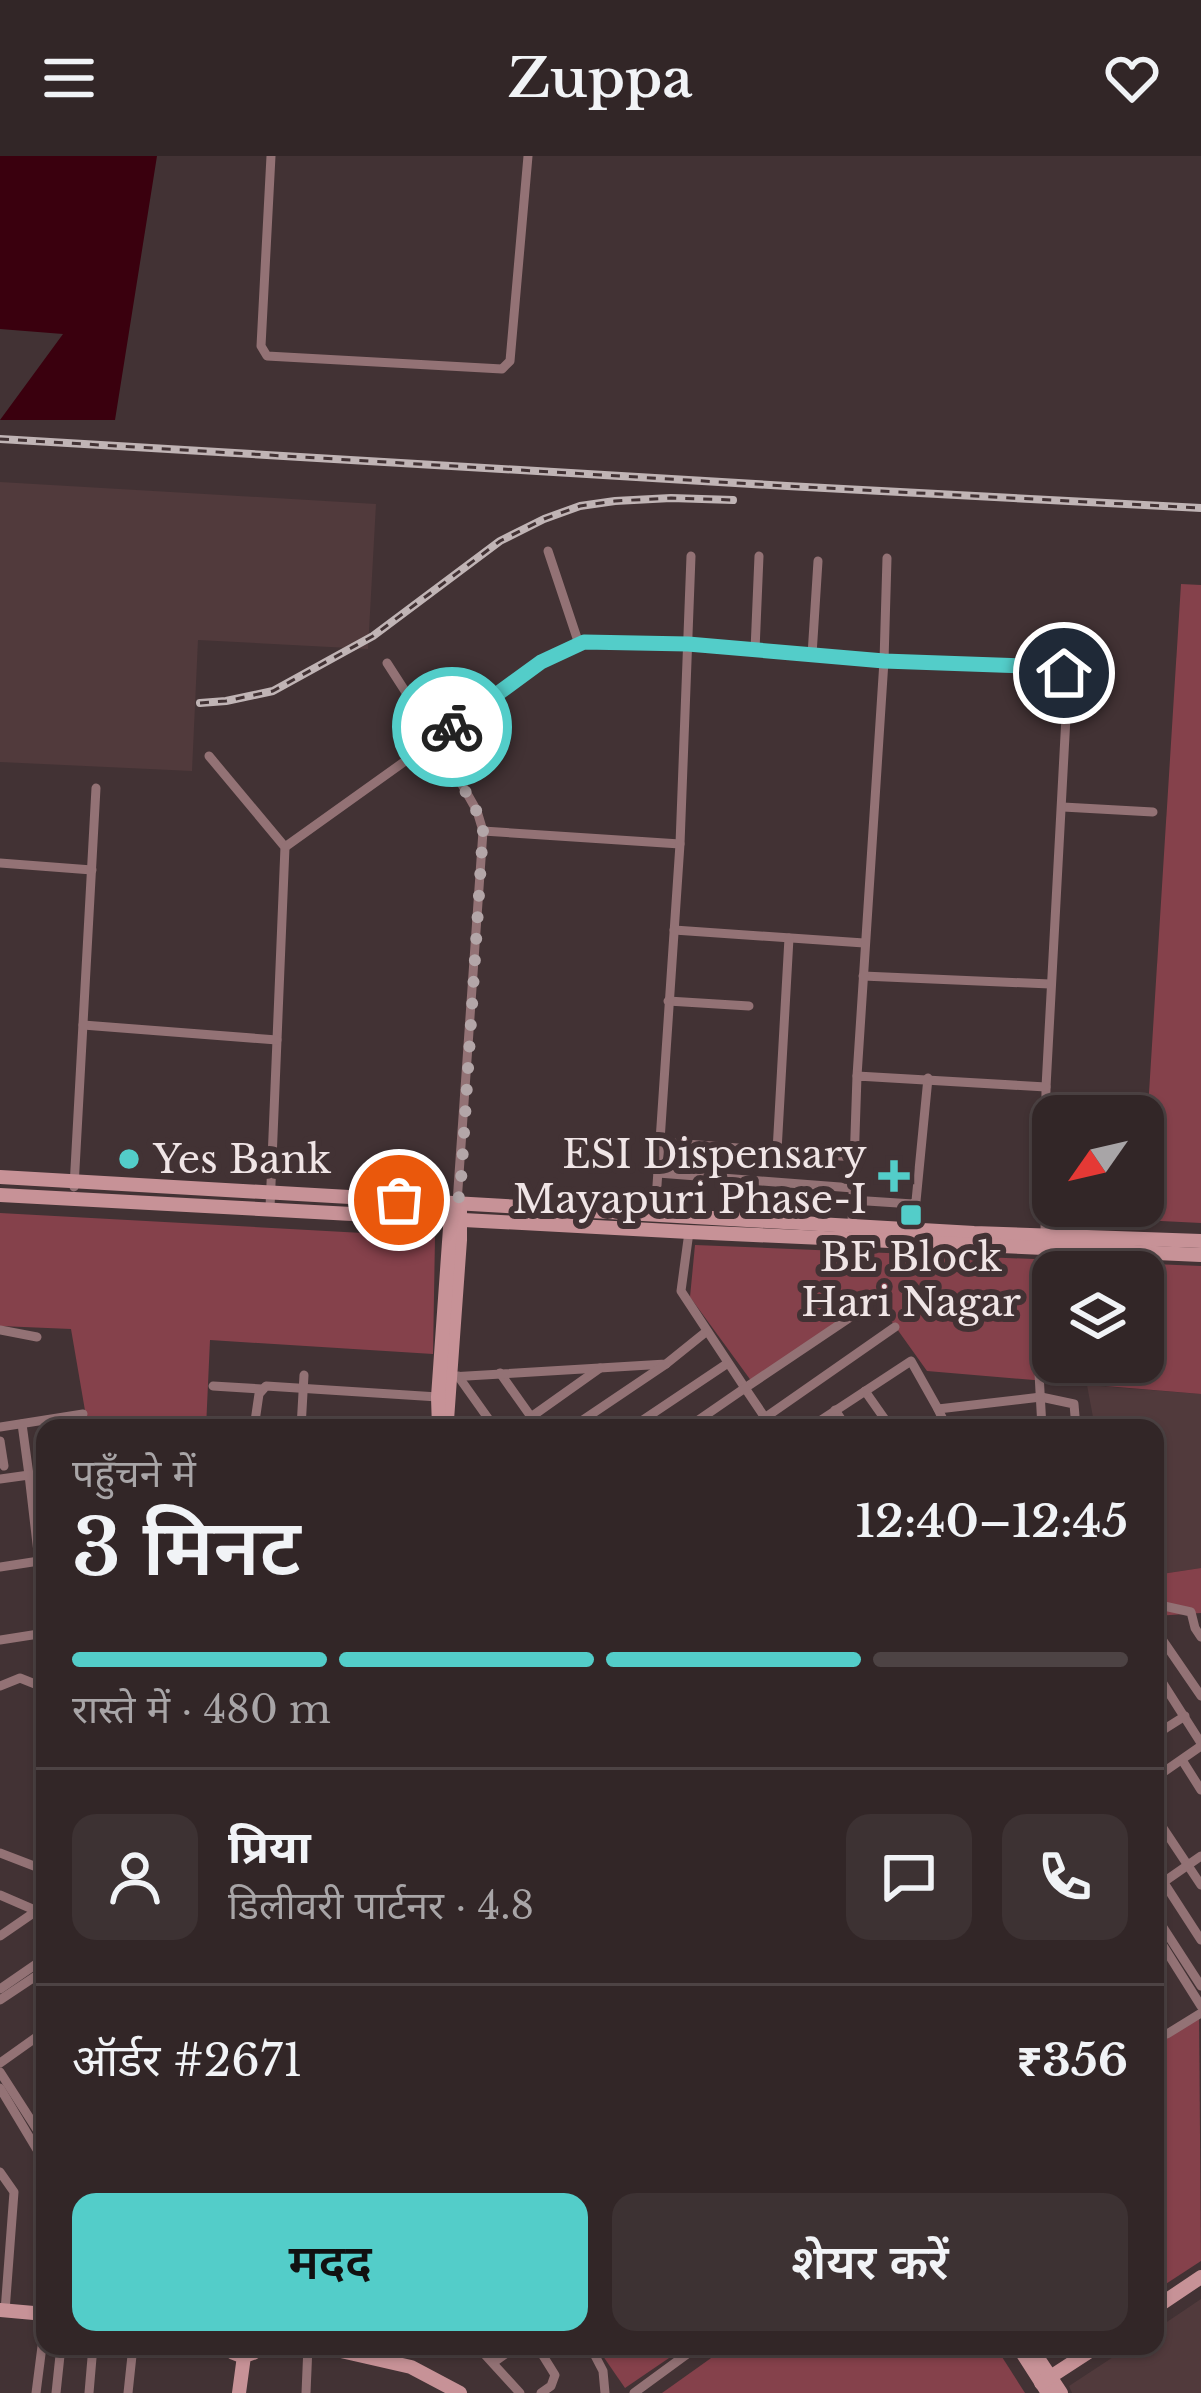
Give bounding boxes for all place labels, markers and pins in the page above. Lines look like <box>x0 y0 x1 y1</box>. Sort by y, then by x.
pin <box>1013 622 1115 724</box>
place label: ESI Dispensary Mayapuri Phase-I <box>513 1130 867 1224</box>
place label: Yes Bank <box>152 1135 331 1184</box>
marker: Yes Bank <box>116 1146 142 1172</box>
pin <box>348 1149 450 1251</box>
marker: ESI Dispensary Mayapuri Phase-I <box>878 1160 910 1192</box>
marker: BE Block Hari Nagar <box>898 1202 924 1228</box>
place label: BE Block Hari Nagar <box>801 1233 1021 1327</box>

